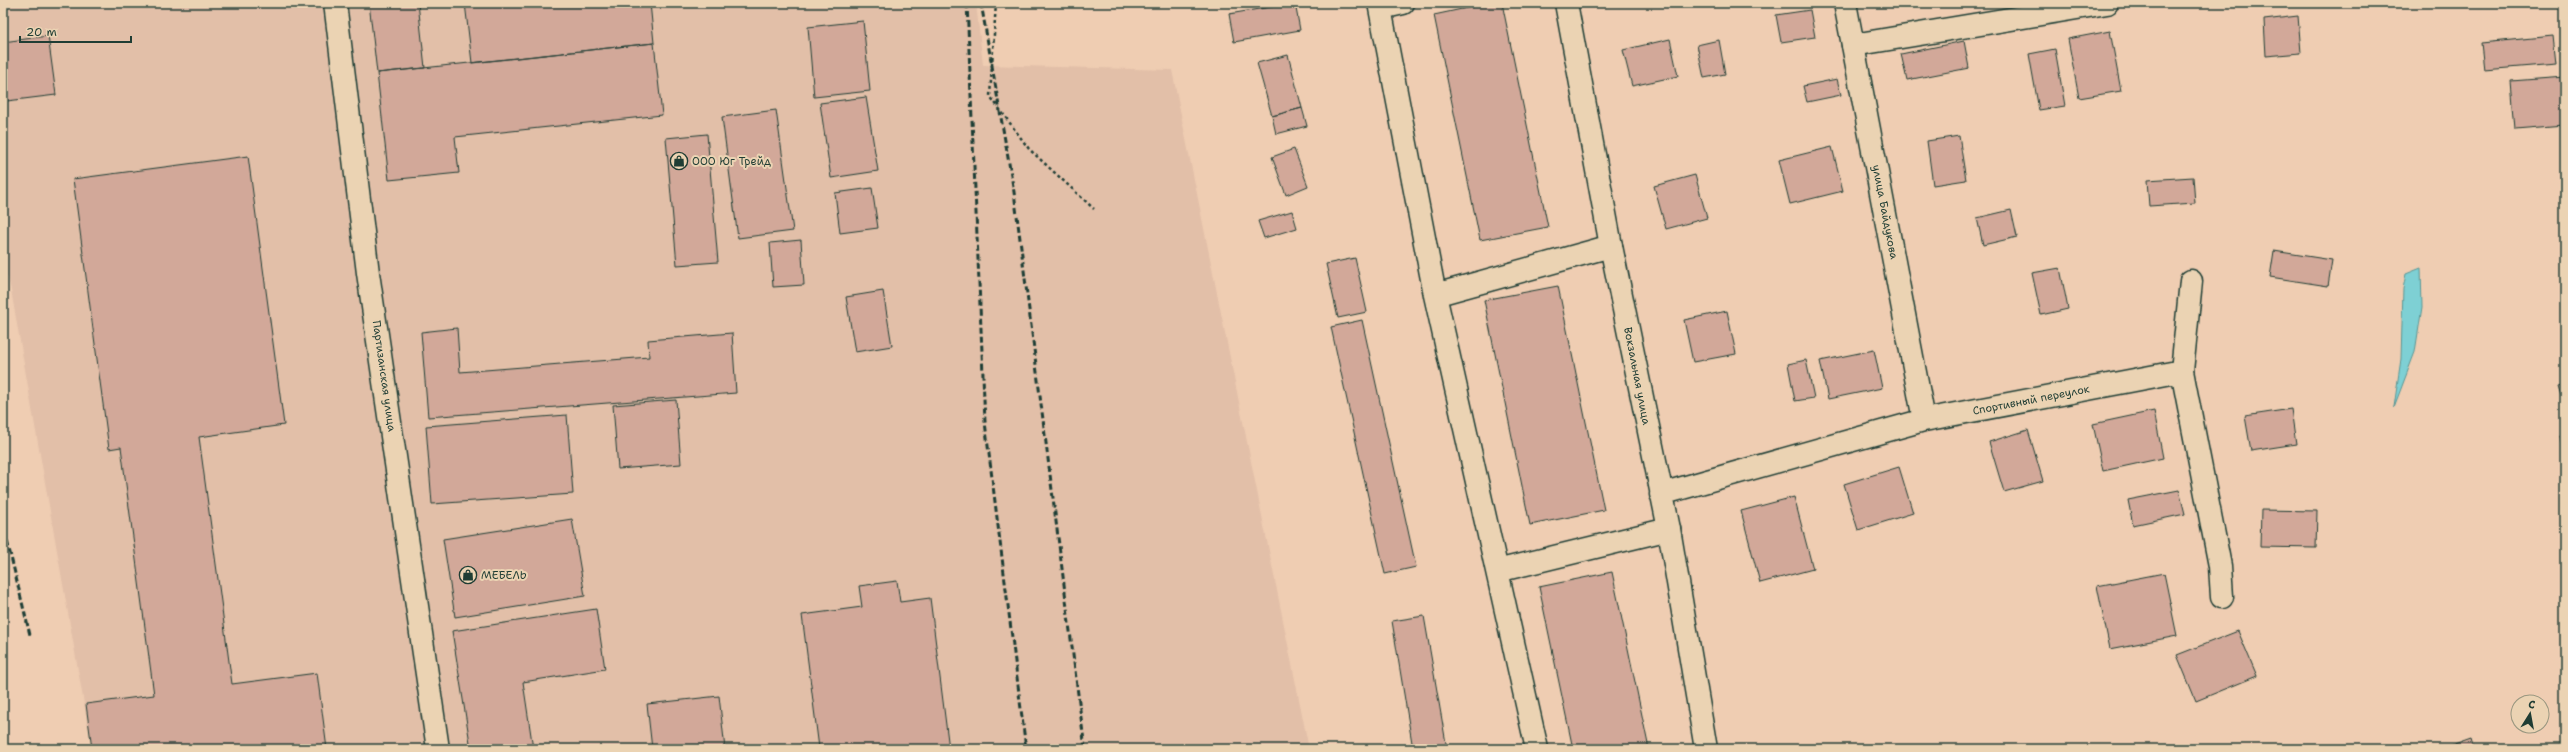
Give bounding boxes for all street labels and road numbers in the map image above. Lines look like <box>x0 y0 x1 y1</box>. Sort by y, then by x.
street label: улица Байдукова <box>1868 163 1902 261</box>
street label: Партизанская улица <box>369 319 399 433</box>
street label: Вокзальная улица <box>1620 326 1654 426</box>
street label: Спортивный переулок <box>1971 381 2091 419</box>

